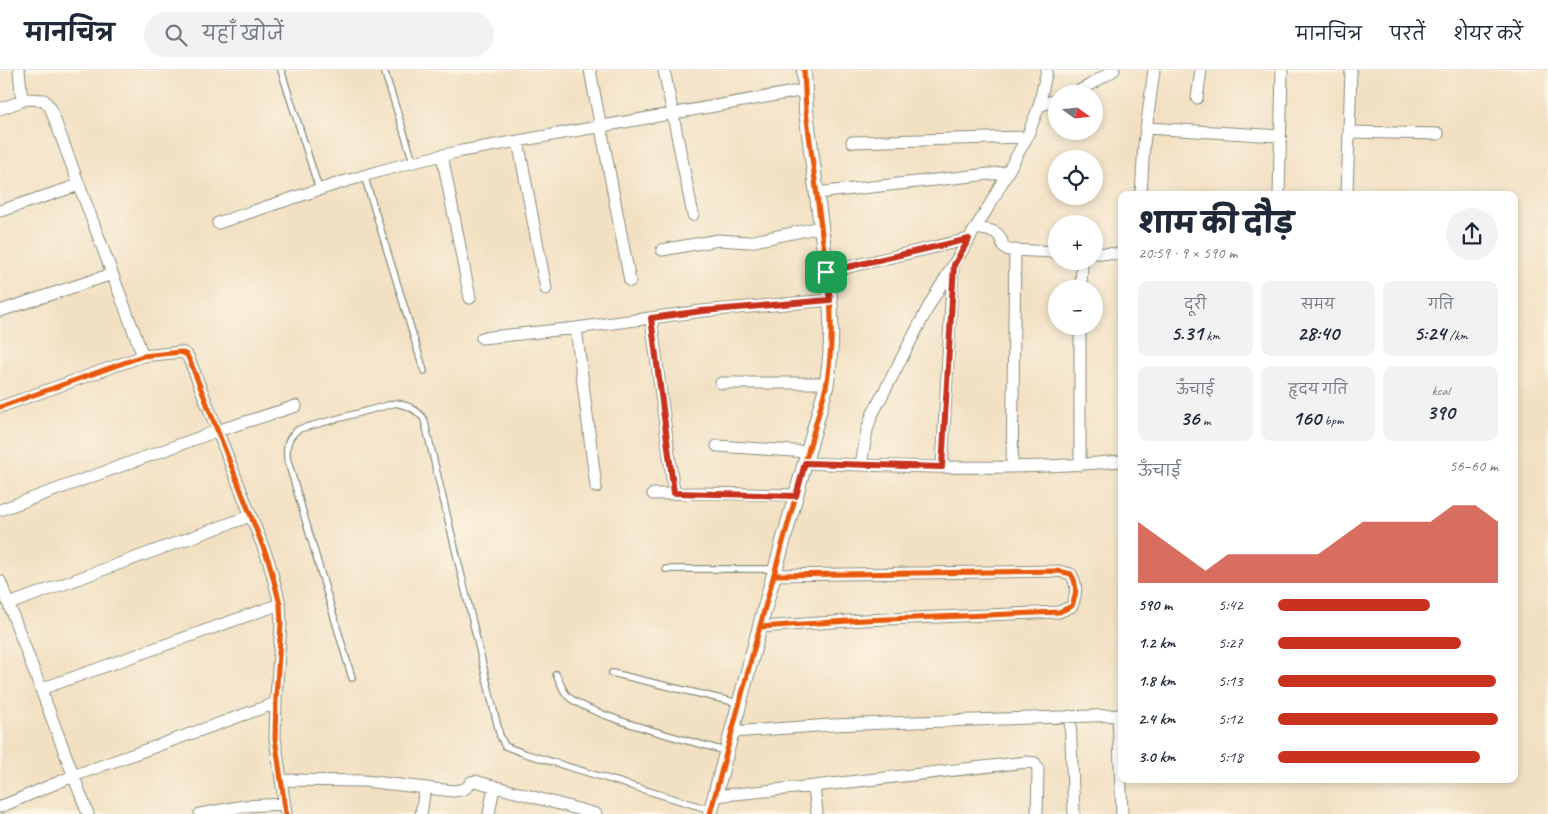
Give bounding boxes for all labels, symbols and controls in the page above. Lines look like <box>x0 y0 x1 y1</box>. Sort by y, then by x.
search box <box>144 12 494 57</box>
text: मानचित्र <box>25 18 114 48</box>
icon: search <box>162 21 190 49</box>
text: यहाँ खोजें <box>202 22 284 46</box>
text: मानचित्र <box>1296 23 1362 45</box>
text: परतें <box>1390 23 1425 45</box>
text: शेयर करें <box>1453 23 1523 45</box>
north arrow <box>1048 85 1102 140</box>
map controls <box>1048 85 1103 335</box>
button: locate <box>1048 150 1103 205</box>
text: शाम की दौड़ <box>1138 206 1294 241</box>
button: share <box>1446 208 1498 260</box>
button: + <box>1048 215 1103 270</box>
text: 20:59 · 9 × 590 m <box>1138 243 1237 263</box>
pin <box>805 251 847 293</box>
icon: arrive <box>812 258 840 286</box>
button: − <box>1048 280 1103 335</box>
text: दूरी <box>1184 296 1206 313</box>
text: समय <box>1301 296 1335 313</box>
text: गति <box>1428 296 1453 313</box>
text: 5.31 <box>1171 320 1203 346</box>
text: 28:40 <box>1297 320 1339 346</box>
text: 5:24 <box>1414 320 1446 346</box>
text: km <box>1203 327 1220 344</box>
text: /km <box>1446 327 1468 344</box>
text: ऊँचाई <box>1177 381 1214 398</box>
text: हृदय गति <box>1288 381 1348 398</box>
text: kcal <box>1431 382 1450 399</box>
text: 390 <box>1427 399 1455 425</box>
text: 36 <box>1180 405 1199 431</box>
text: 160 <box>1292 405 1321 431</box>
text: m <box>1199 412 1211 429</box>
text: bpm <box>1321 412 1344 429</box>
text: 56–60 m <box>1449 456 1498 476</box>
text: ऊँचाई <box>1138 461 1181 481</box>
text: 590 m <box>1138 595 1172 615</box>
text: 5:42 <box>1218 595 1243 615</box>
text: 1.2 km <box>1138 633 1175 653</box>
text: 5:27 <box>1218 633 1243 653</box>
text: 1.8 km <box>1138 671 1175 691</box>
text: 5:13 <box>1218 671 1243 691</box>
text: 2.4 km <box>1138 709 1175 729</box>
text: 5:12 <box>1218 709 1243 729</box>
text: 3.0 km <box>1138 747 1175 767</box>
text: 5:18 <box>1218 747 1243 767</box>

